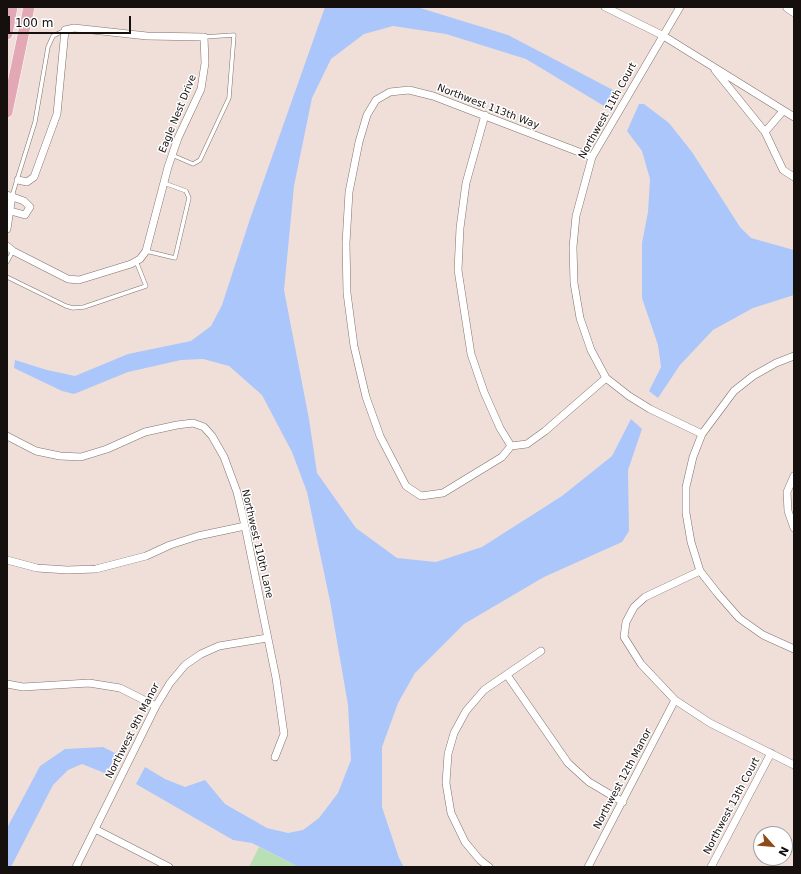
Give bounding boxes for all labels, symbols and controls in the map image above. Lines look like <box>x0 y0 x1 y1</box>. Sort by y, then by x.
scale bar <box>10 8 133 34</box>
text: 100 m <box>15 16 53 30</box>
street label: Northwest 11th Court <box>577 61 639 161</box>
street label: Eagle Nest Drive <box>157 73 199 155</box>
street label: Northwest 113th Way <box>435 82 541 132</box>
street label: Northwest 110th Lane <box>239 488 275 600</box>
street label: Northwest 9th Manor <box>104 681 162 781</box>
street label: Northwest 12th Manor <box>591 727 655 831</box>
street label: Northwest 13th Court <box>701 755 763 857</box>
north arrow <box>753 826 793 866</box>
text: N <box>775 844 791 858</box>

